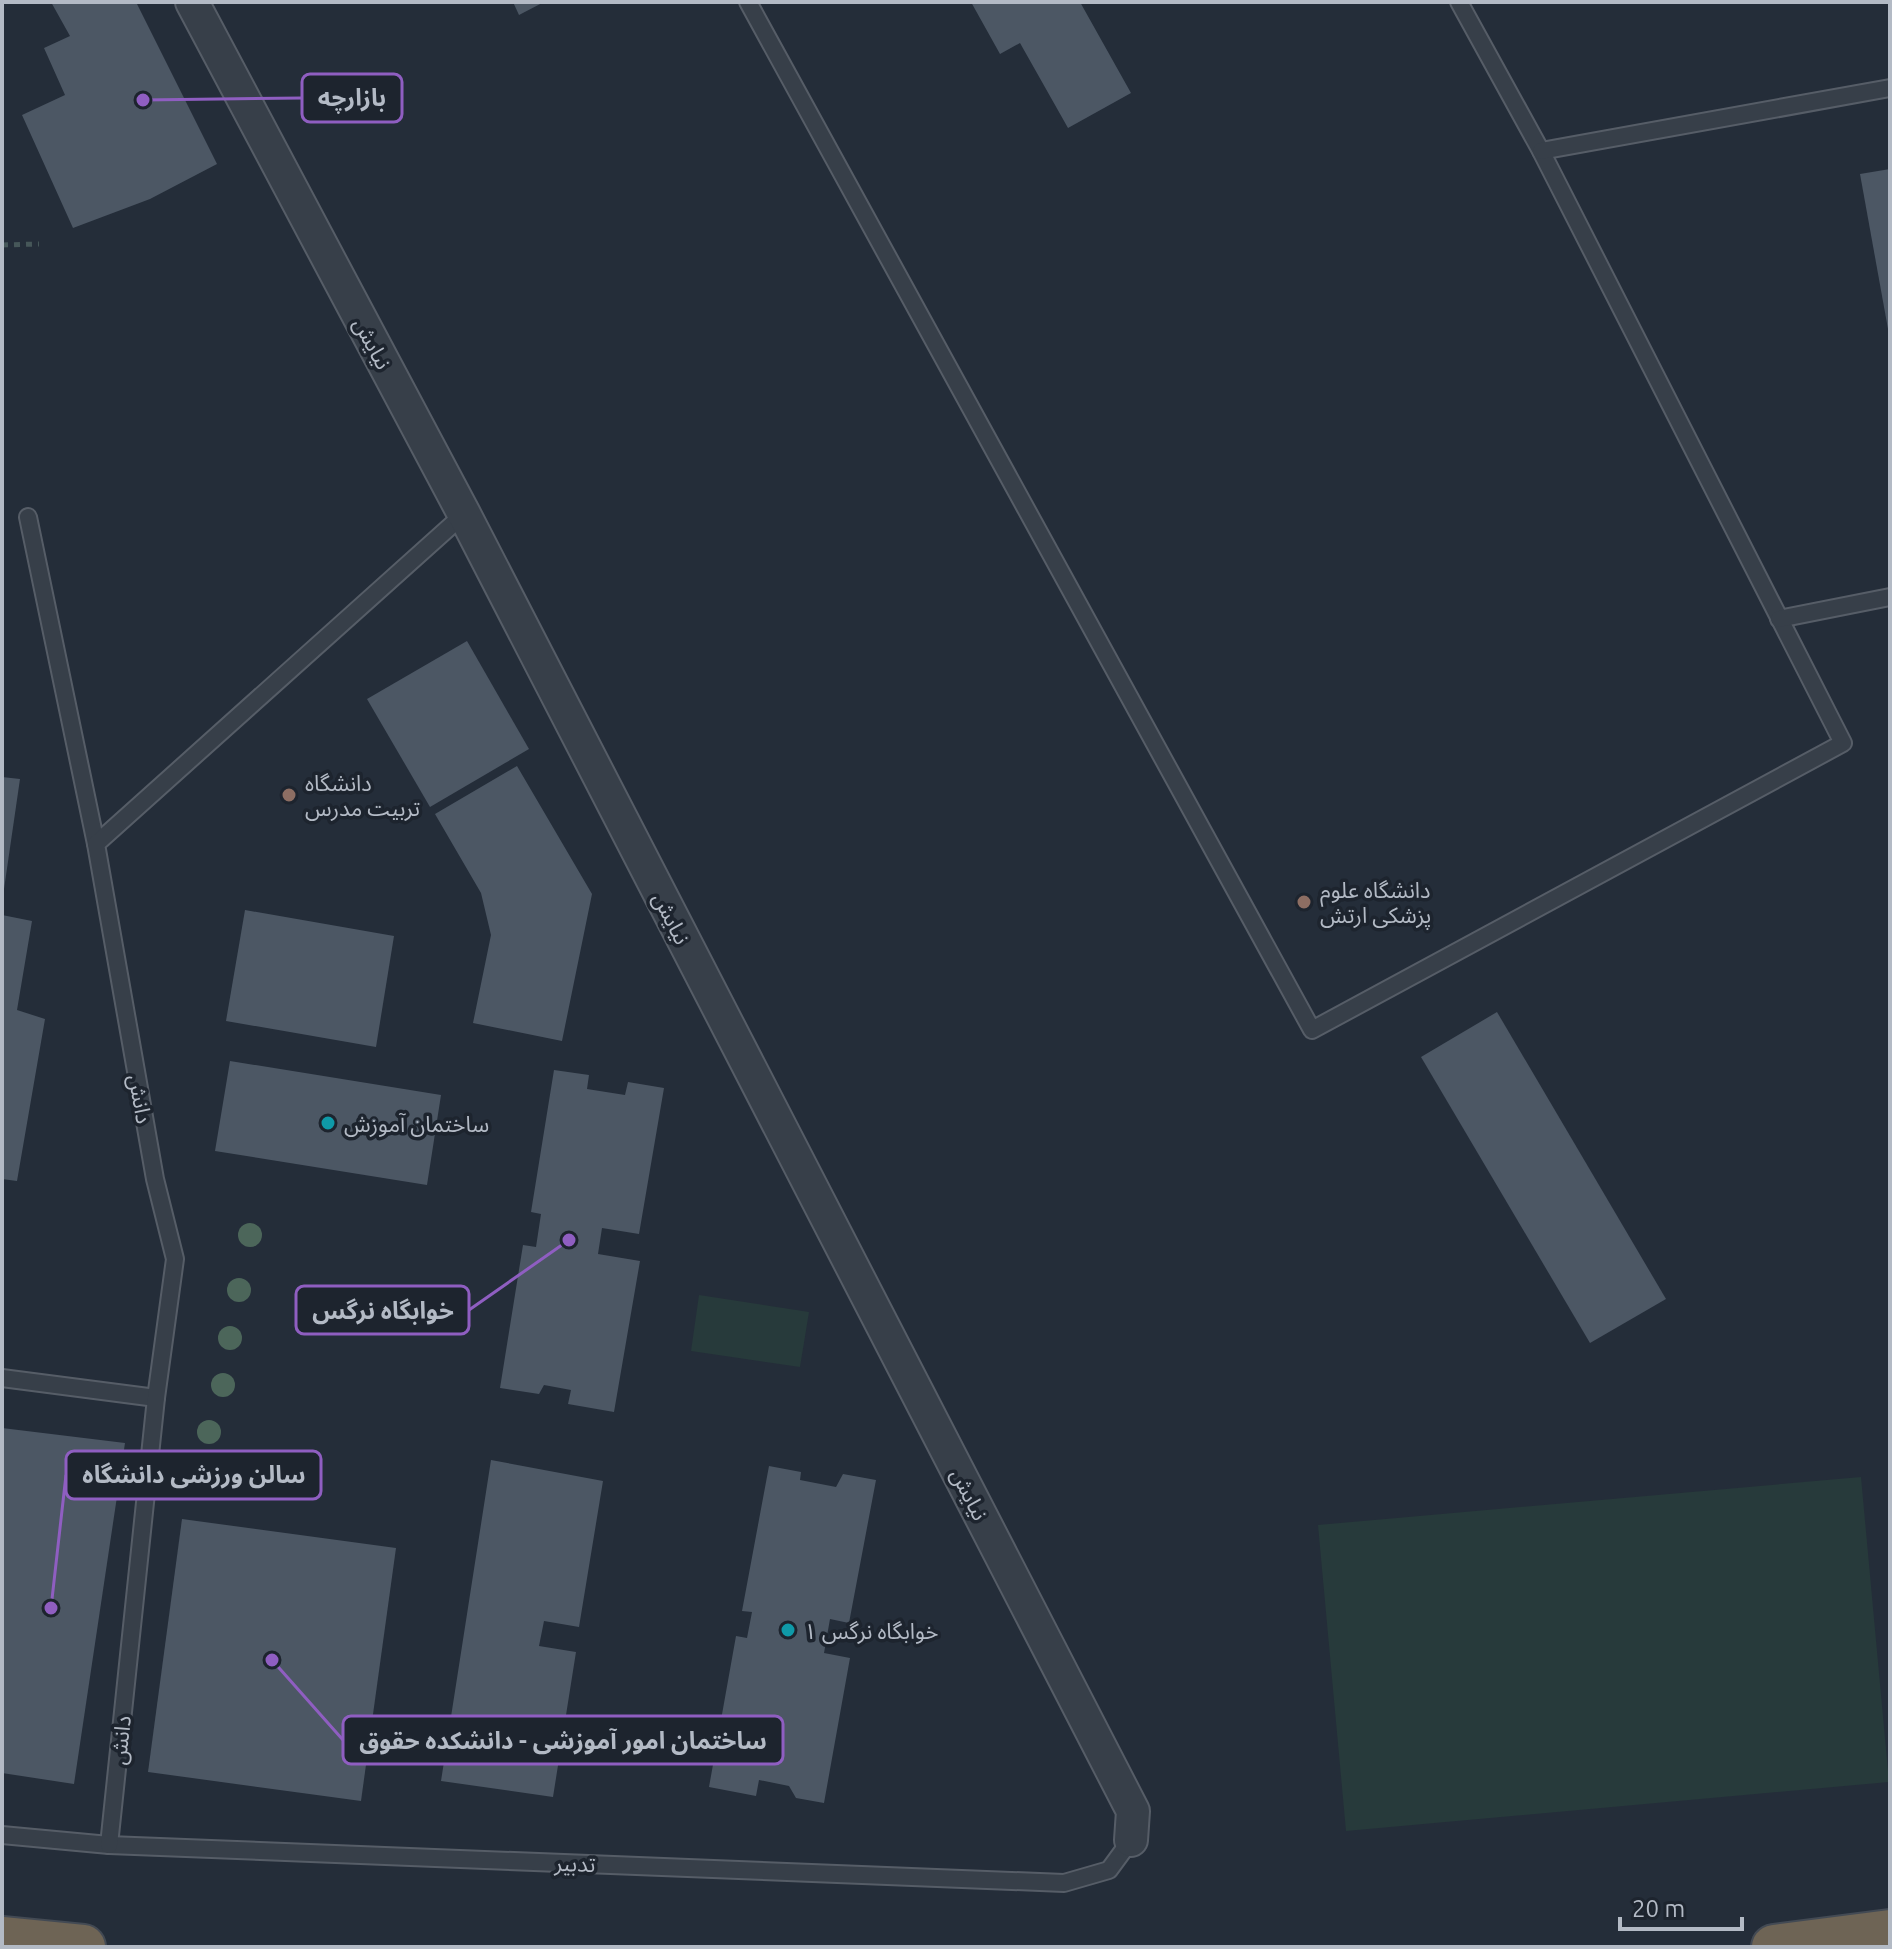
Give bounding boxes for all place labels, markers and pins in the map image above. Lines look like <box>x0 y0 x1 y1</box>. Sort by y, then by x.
callout: بازارچه <box>302 74 402 122</box>
place label: دانشگاه تربیت مدرس <box>305 770 420 822</box>
marker: دانشگاه تربیت مدرس <box>280 786 298 804</box>
place label: دانشگاه علوم پزشکی ارتش <box>1320 877 1431 930</box>
marker: دانشگاه علوم پزشکی ارتش <box>1295 893 1313 911</box>
place label: ساختمان آموزش <box>344 1111 489 1138</box>
marker: ساختمان آموزش <box>319 1114 337 1132</box>
callout: خوابگاه نرگس <box>296 1286 469 1334</box>
callout: سالن ورزشی دانشگاه <box>66 1451 321 1499</box>
place label: خوابگاه نرگس ۱ <box>804 1618 938 1644</box>
marker: خوابگاه نرگس ۱ <box>779 1621 797 1639</box>
callout: ساختمان امور آموزشی - دانشکده حقوق <box>343 1716 783 1764</box>

